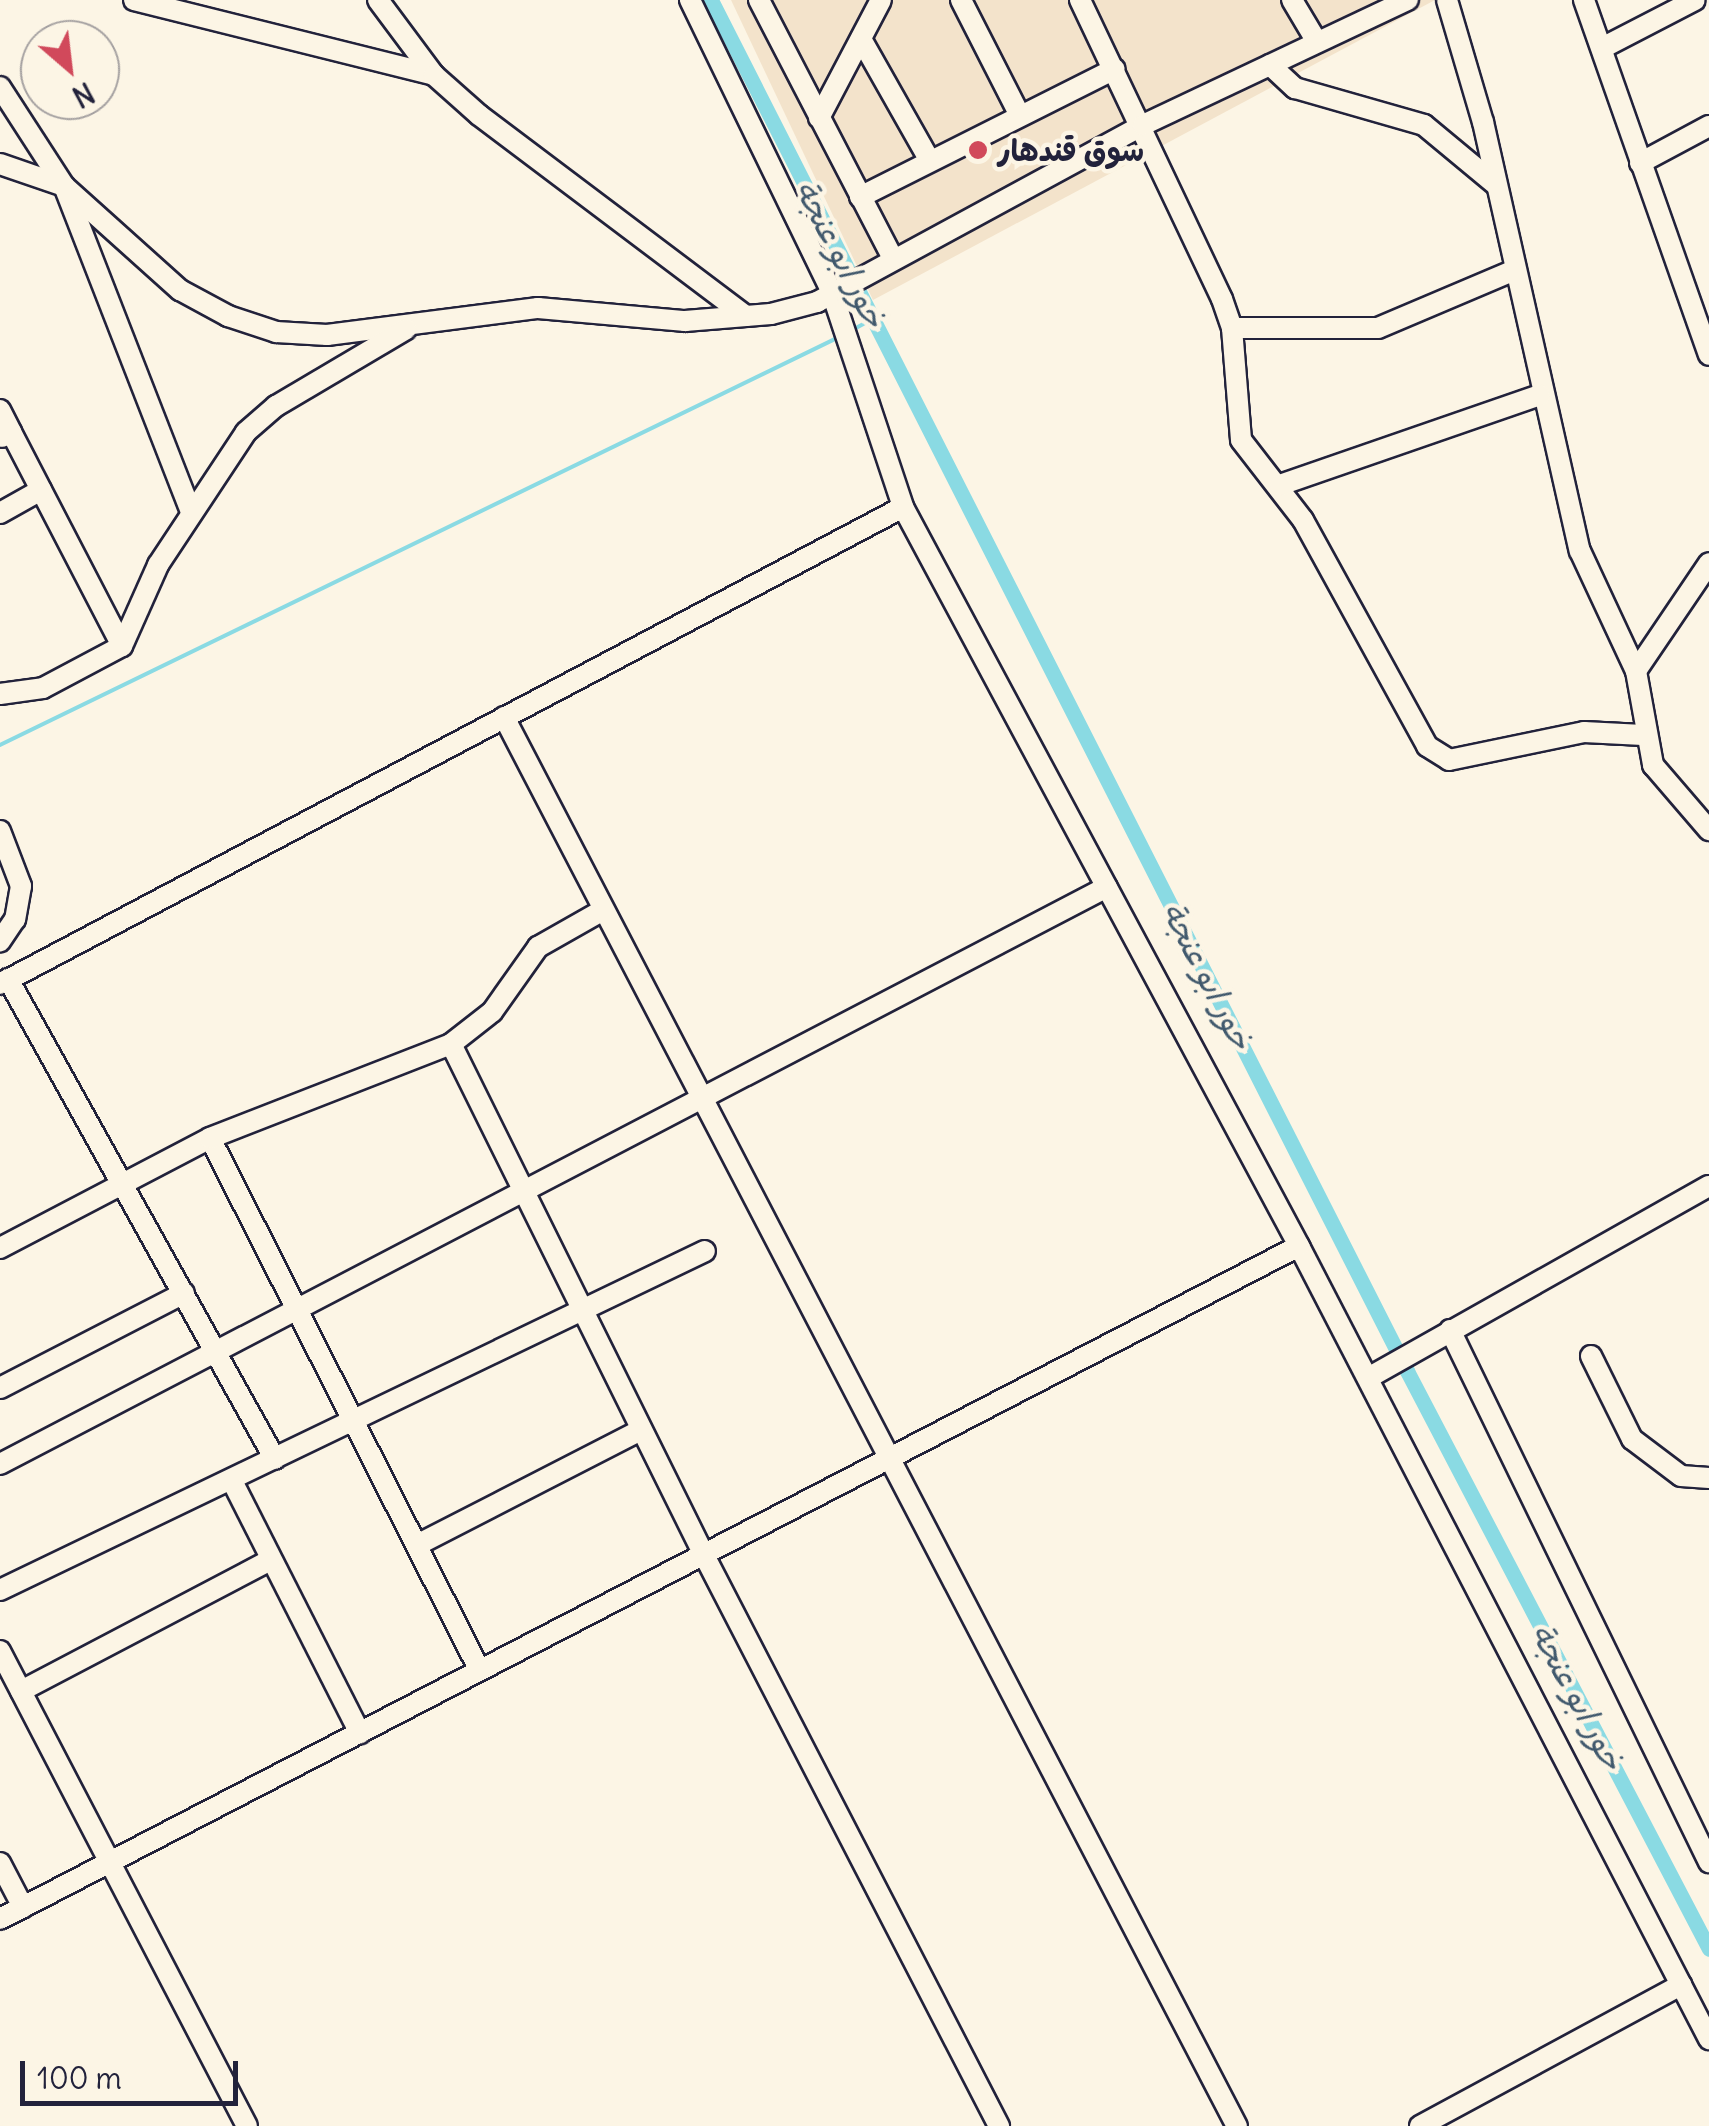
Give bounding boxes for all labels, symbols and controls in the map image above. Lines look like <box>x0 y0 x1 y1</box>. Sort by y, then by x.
north arrow <box>20 20 120 120</box>
text: N <box>66 74 100 115</box>
place label: سوق قندهار <box>998 132 1144 168</box>
marker: سوق قندهار <box>967 139 989 161</box>
water label: خور ابو عنجة <box>786 174 894 334</box>
water label: خور ابو عنجة <box>1153 896 1261 1056</box>
water label: خور ابو عنجة <box>1522 1617 1632 1777</box>
scale bar <box>25 2041 242 2103</box>
text: 100 m <box>37 2059 122 2097</box>

